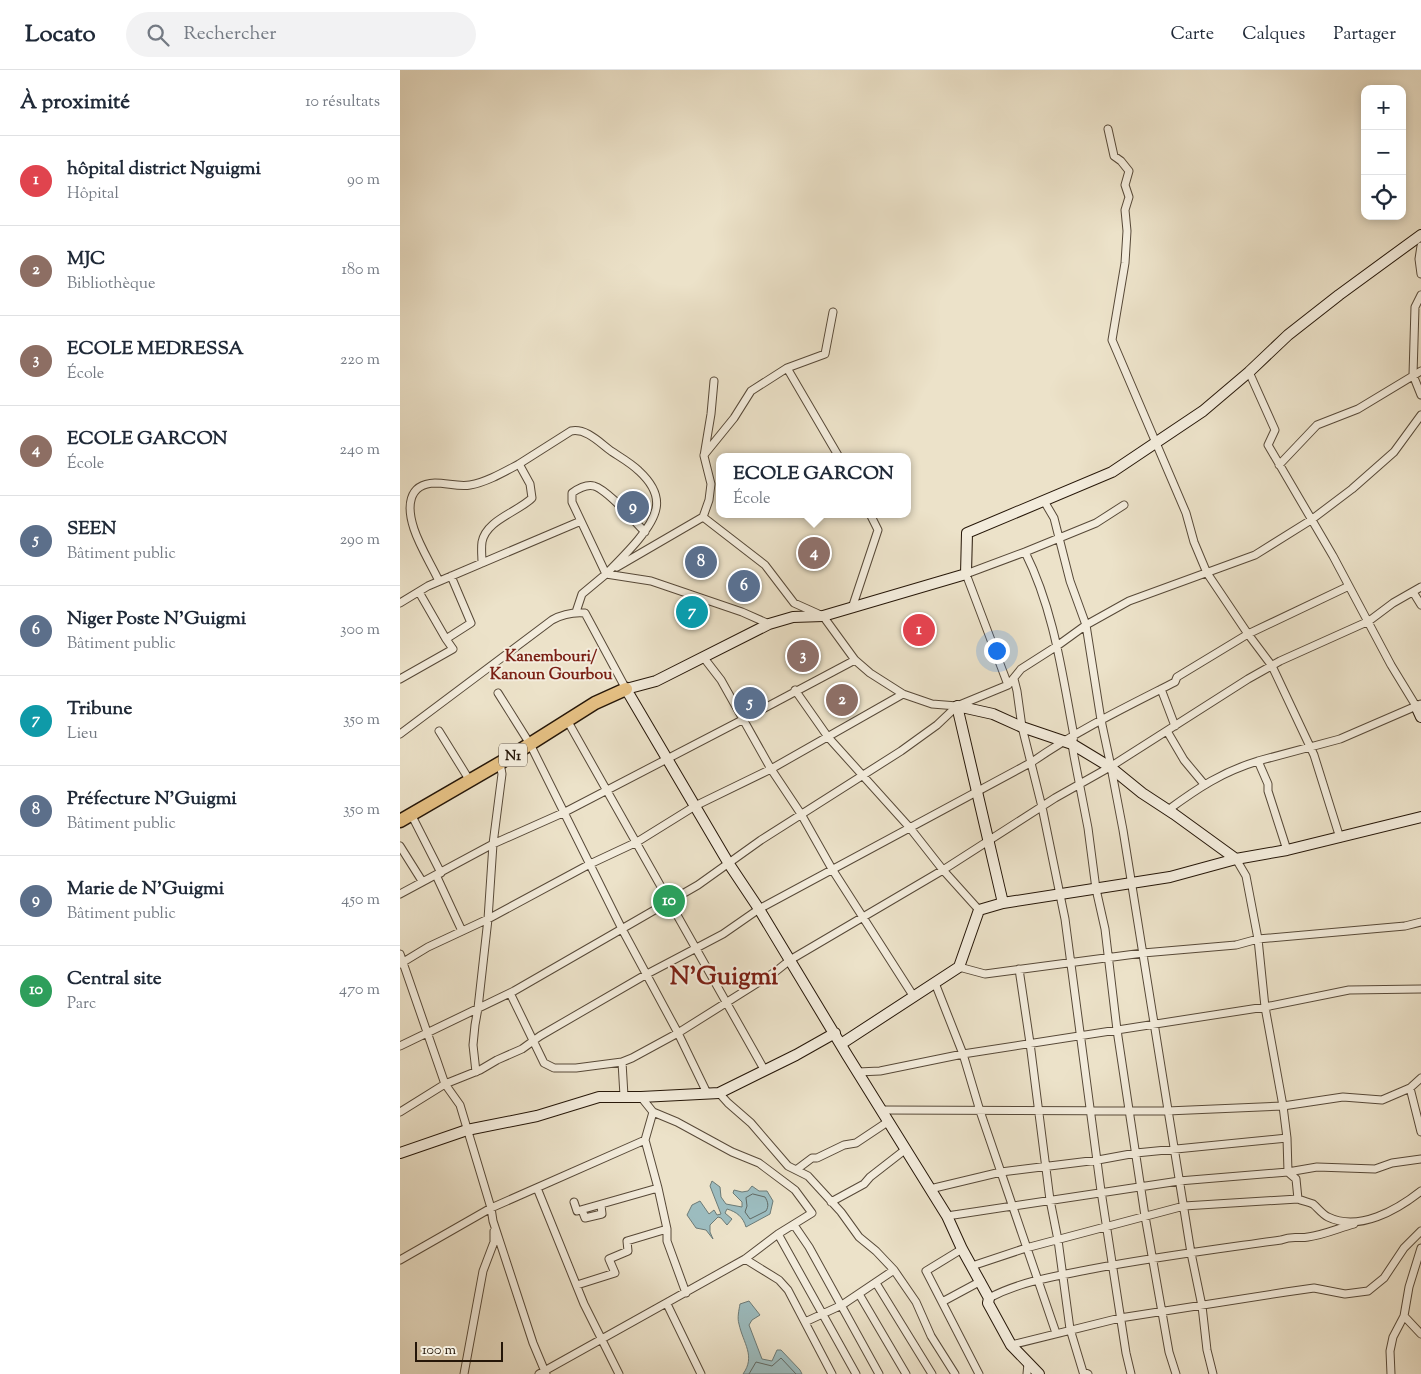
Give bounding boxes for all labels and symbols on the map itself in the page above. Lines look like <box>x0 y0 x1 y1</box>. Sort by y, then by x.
pin: 9 <box>617 488 649 526</box>
pin: 4 <box>798 534 830 572</box>
pin: 8 <box>685 543 717 581</box>
pin: 6 <box>728 567 760 605</box>
pin: 7 <box>676 593 708 631</box>
pin: 1 <box>903 611 935 649</box>
pin: 3 <box>787 637 819 675</box>
your location <box>984 638 1010 664</box>
district label: Kanembouri/ Kanoun Gourbou <box>490 646 613 687</box>
pin: 2 <box>826 681 858 719</box>
pin: 5 <box>734 684 766 722</box>
road number: N1 <box>499 744 527 766</box>
pin: 10 <box>653 882 685 920</box>
district label: N’Guigmi <box>670 960 778 996</box>
scale bar <box>415 1339 502 1362</box>

